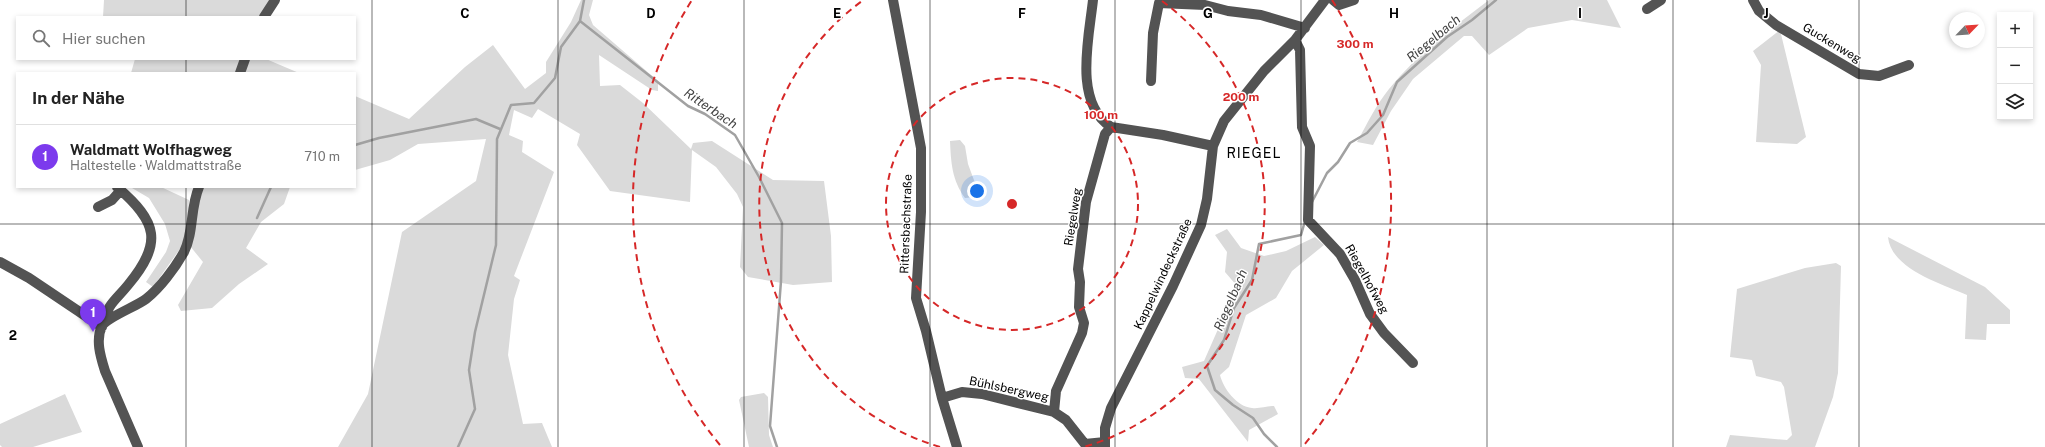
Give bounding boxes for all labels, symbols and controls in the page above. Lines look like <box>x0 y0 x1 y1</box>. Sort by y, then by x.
text: C <box>460 6 470 21</box>
text: D <box>646 6 656 21</box>
text: E <box>833 6 841 21</box>
text: F <box>1018 6 1026 21</box>
text: G <box>1203 6 1213 21</box>
text: H <box>1389 6 1399 21</box>
text: I <box>1578 6 1582 21</box>
text: J <box>1763 6 1769 21</box>
water label: Riegelbach <box>1403 12 1463 65</box>
north arrow <box>1949 12 1985 48</box>
map controls <box>1997 12 2033 120</box>
button: + <box>1997 12 2033 48</box>
search box <box>16 16 356 60</box>
street label: Guckenweg <box>1800 20 1864 66</box>
icon: search <box>30 27 52 49</box>
text: Hier suchen <box>62 30 145 47</box>
text: 300 m <box>1337 37 1374 51</box>
button: − <box>1997 48 2033 84</box>
button: layers <box>1997 84 2033 120</box>
water label: Ritterbach <box>681 85 740 132</box>
text: In der Nähe <box>32 88 125 108</box>
text: 200 m <box>1223 90 1259 104</box>
text: 100 m <box>1084 108 1118 122</box>
text: Waldmatt Wolfhagweg <box>70 141 232 158</box>
district label: RIEGEL <box>1226 145 1282 161</box>
text: 1 <box>42 149 48 164</box>
text: 710 m <box>304 149 340 164</box>
text: Haltestelle · Waldmattstraße <box>70 158 242 173</box>
street label: Rittersbachstraße <box>897 174 915 274</box>
your location <box>967 181 987 201</box>
street label: Riegelweg <box>1061 187 1085 247</box>
centre of rings <box>1005 197 1019 211</box>
street label: Kappelwindeckstraße <box>1131 216 1195 332</box>
street label: Riegelhofweg <box>1342 242 1392 316</box>
water label: Riegelbach <box>1211 267 1250 333</box>
pin: 1 <box>80 299 106 332</box>
text: 2 <box>9 328 17 343</box>
street label: Bühlsbergweg <box>968 374 1050 404</box>

